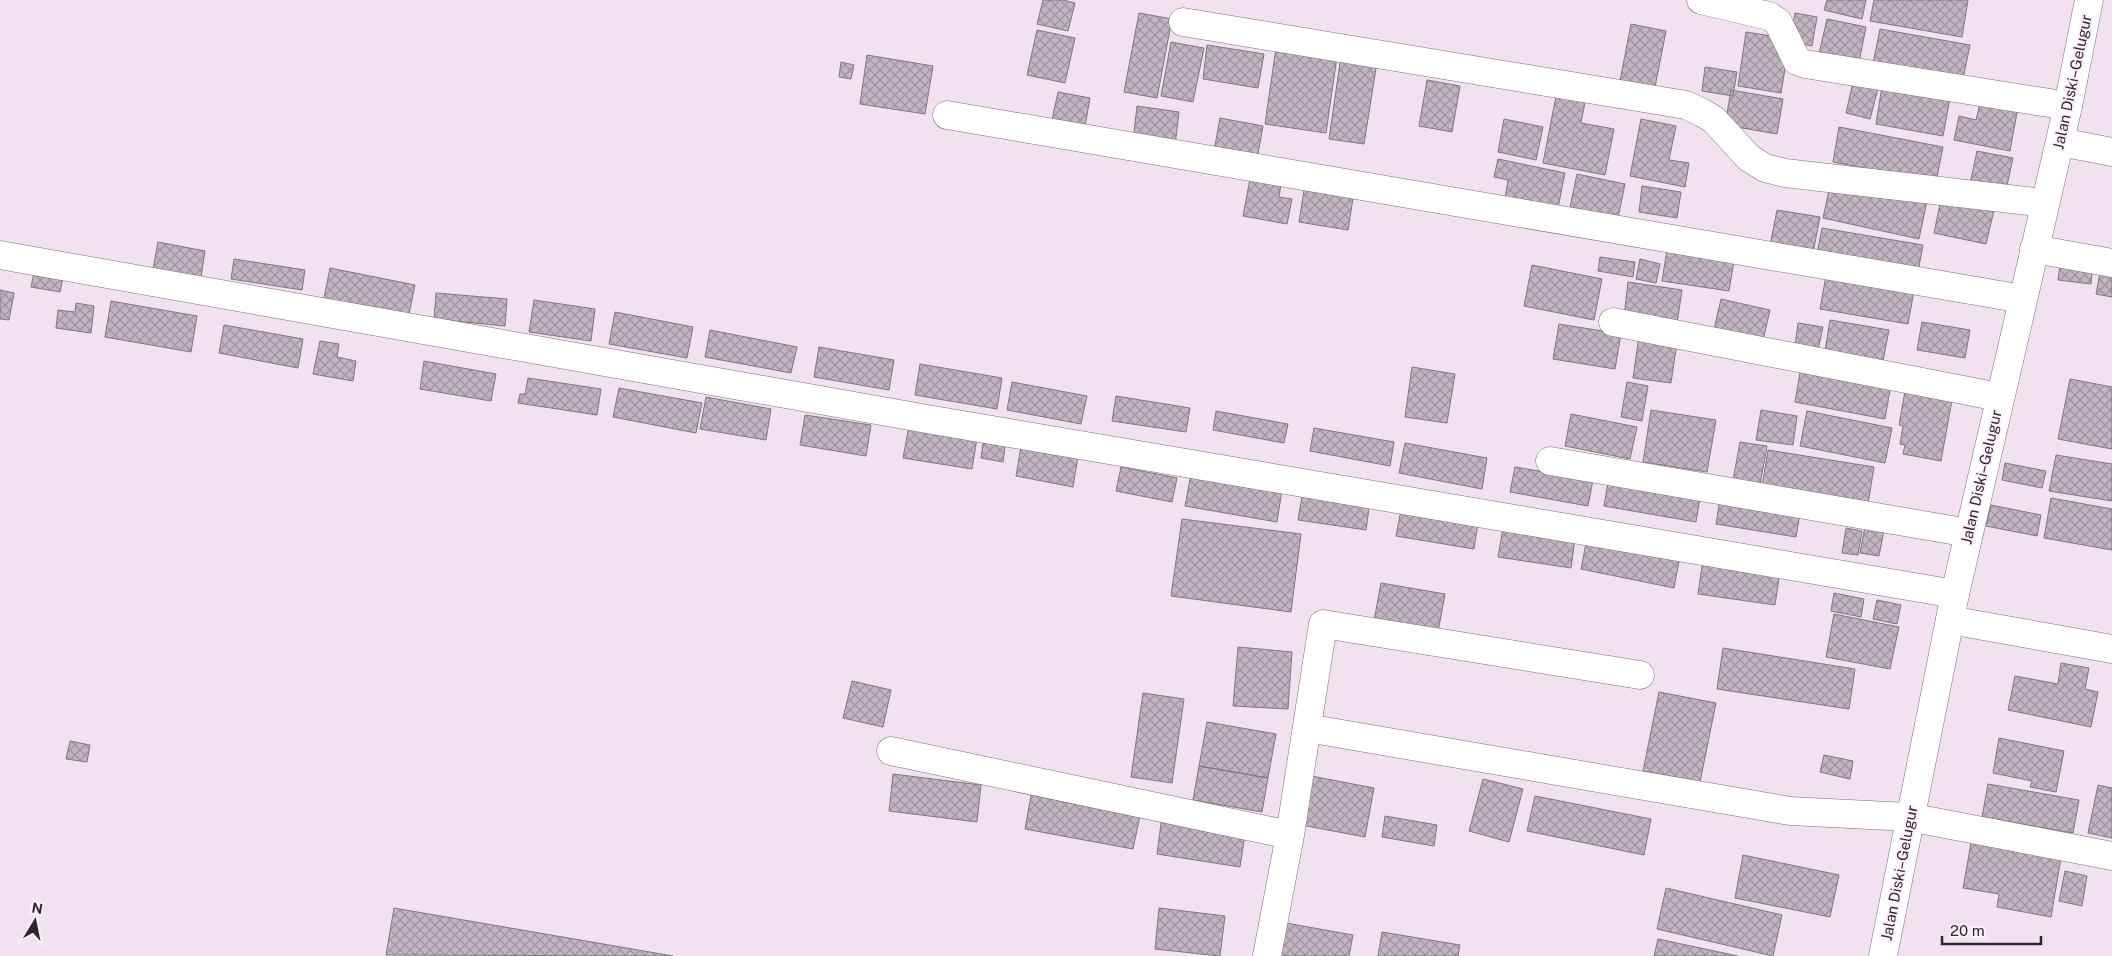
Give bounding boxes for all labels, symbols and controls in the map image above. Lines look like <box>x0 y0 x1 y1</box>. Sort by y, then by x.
street label: Jalan Diski–Gelugur <box>2049 13 2095 151</box>
street label: Jalan Diski–Gelugur <box>1957 408 2005 546</box>
street label: Jalan Diski–Gelugur <box>1878 804 1920 942</box>
north arrow <box>10 896 60 946</box>
text: N <box>30 899 44 917</box>
scale bar <box>1942 914 2041 946</box>
text: 20 m <box>1950 922 1985 939</box>

